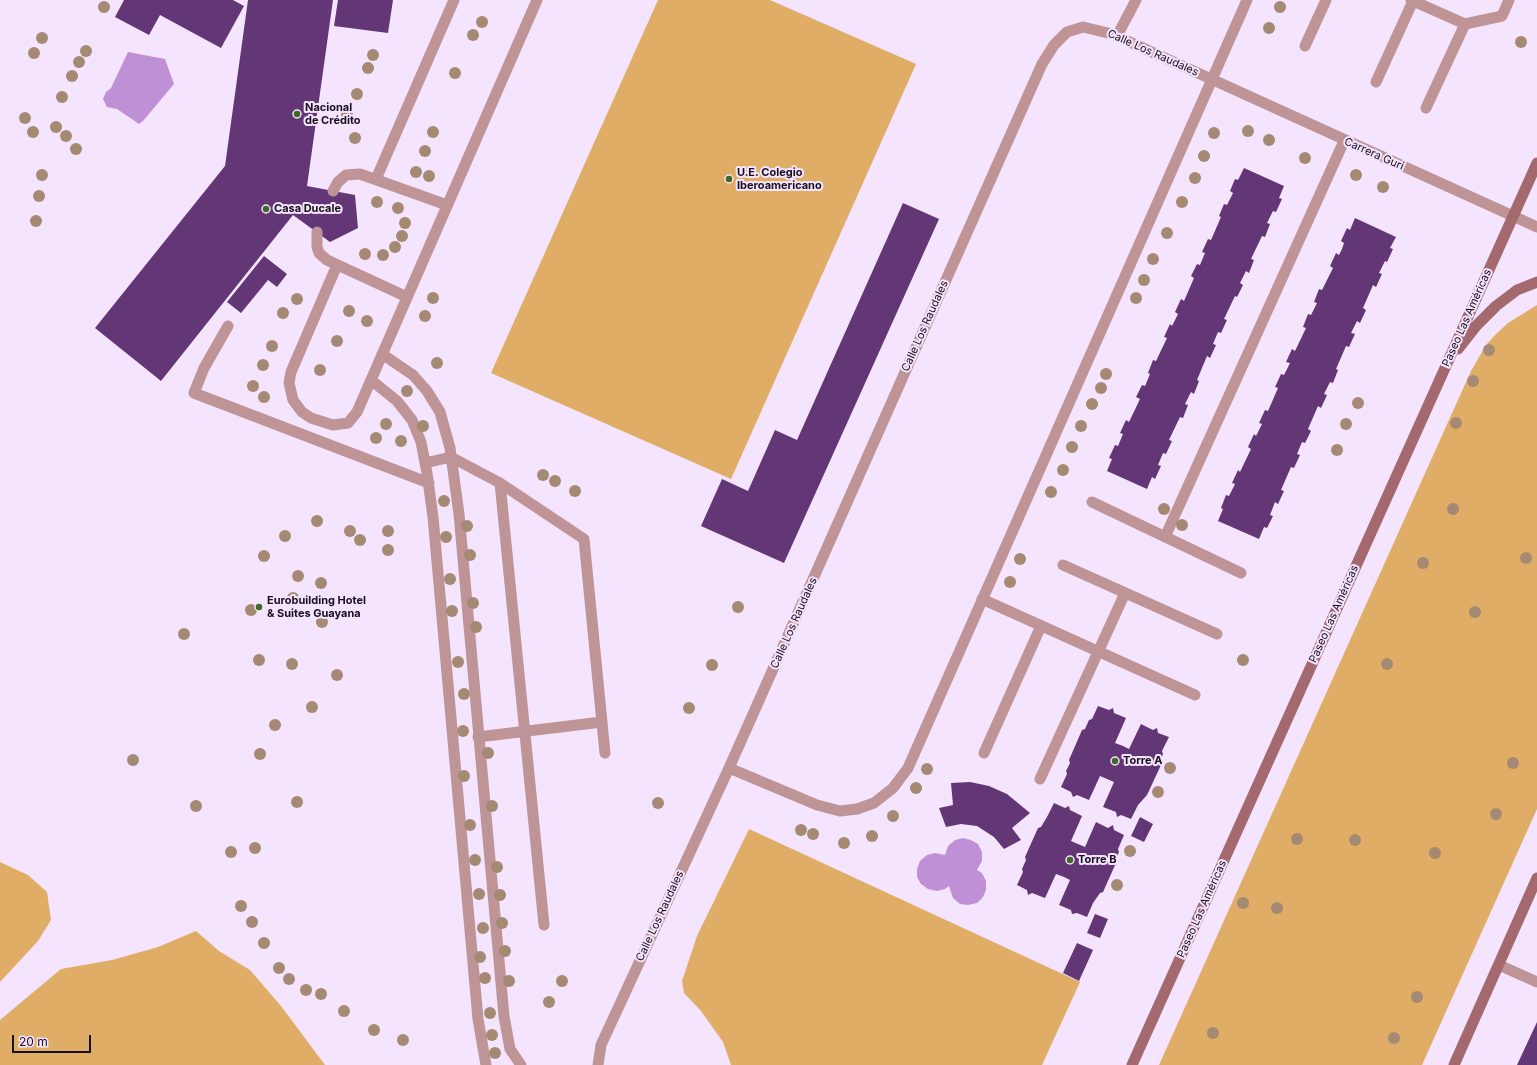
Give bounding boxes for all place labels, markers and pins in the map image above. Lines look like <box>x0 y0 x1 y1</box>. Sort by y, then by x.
place label: Nacional de Crédito <box>305 101 361 127</box>
marker: Nacional de Crédito <box>292 109 302 119</box>
place label: U.E. Colegio Iberoamericano <box>737 166 822 192</box>
marker: U.E. Colegio Iberoamericano <box>724 174 734 184</box>
place label: Casa Ducale <box>274 202 341 216</box>
marker: Casa Ducale <box>261 204 271 214</box>
place label: Eurobuilding Hotel & Suites Guayana <box>267 594 366 620</box>
marker: Eurobuilding Hotel & Suites Guayana <box>254 602 264 612</box>
place label: Torre A <box>1123 754 1162 768</box>
marker: Torre A <box>1110 756 1120 766</box>
place label: Torre B <box>1078 853 1116 867</box>
marker: Torre B <box>1065 855 1075 865</box>

